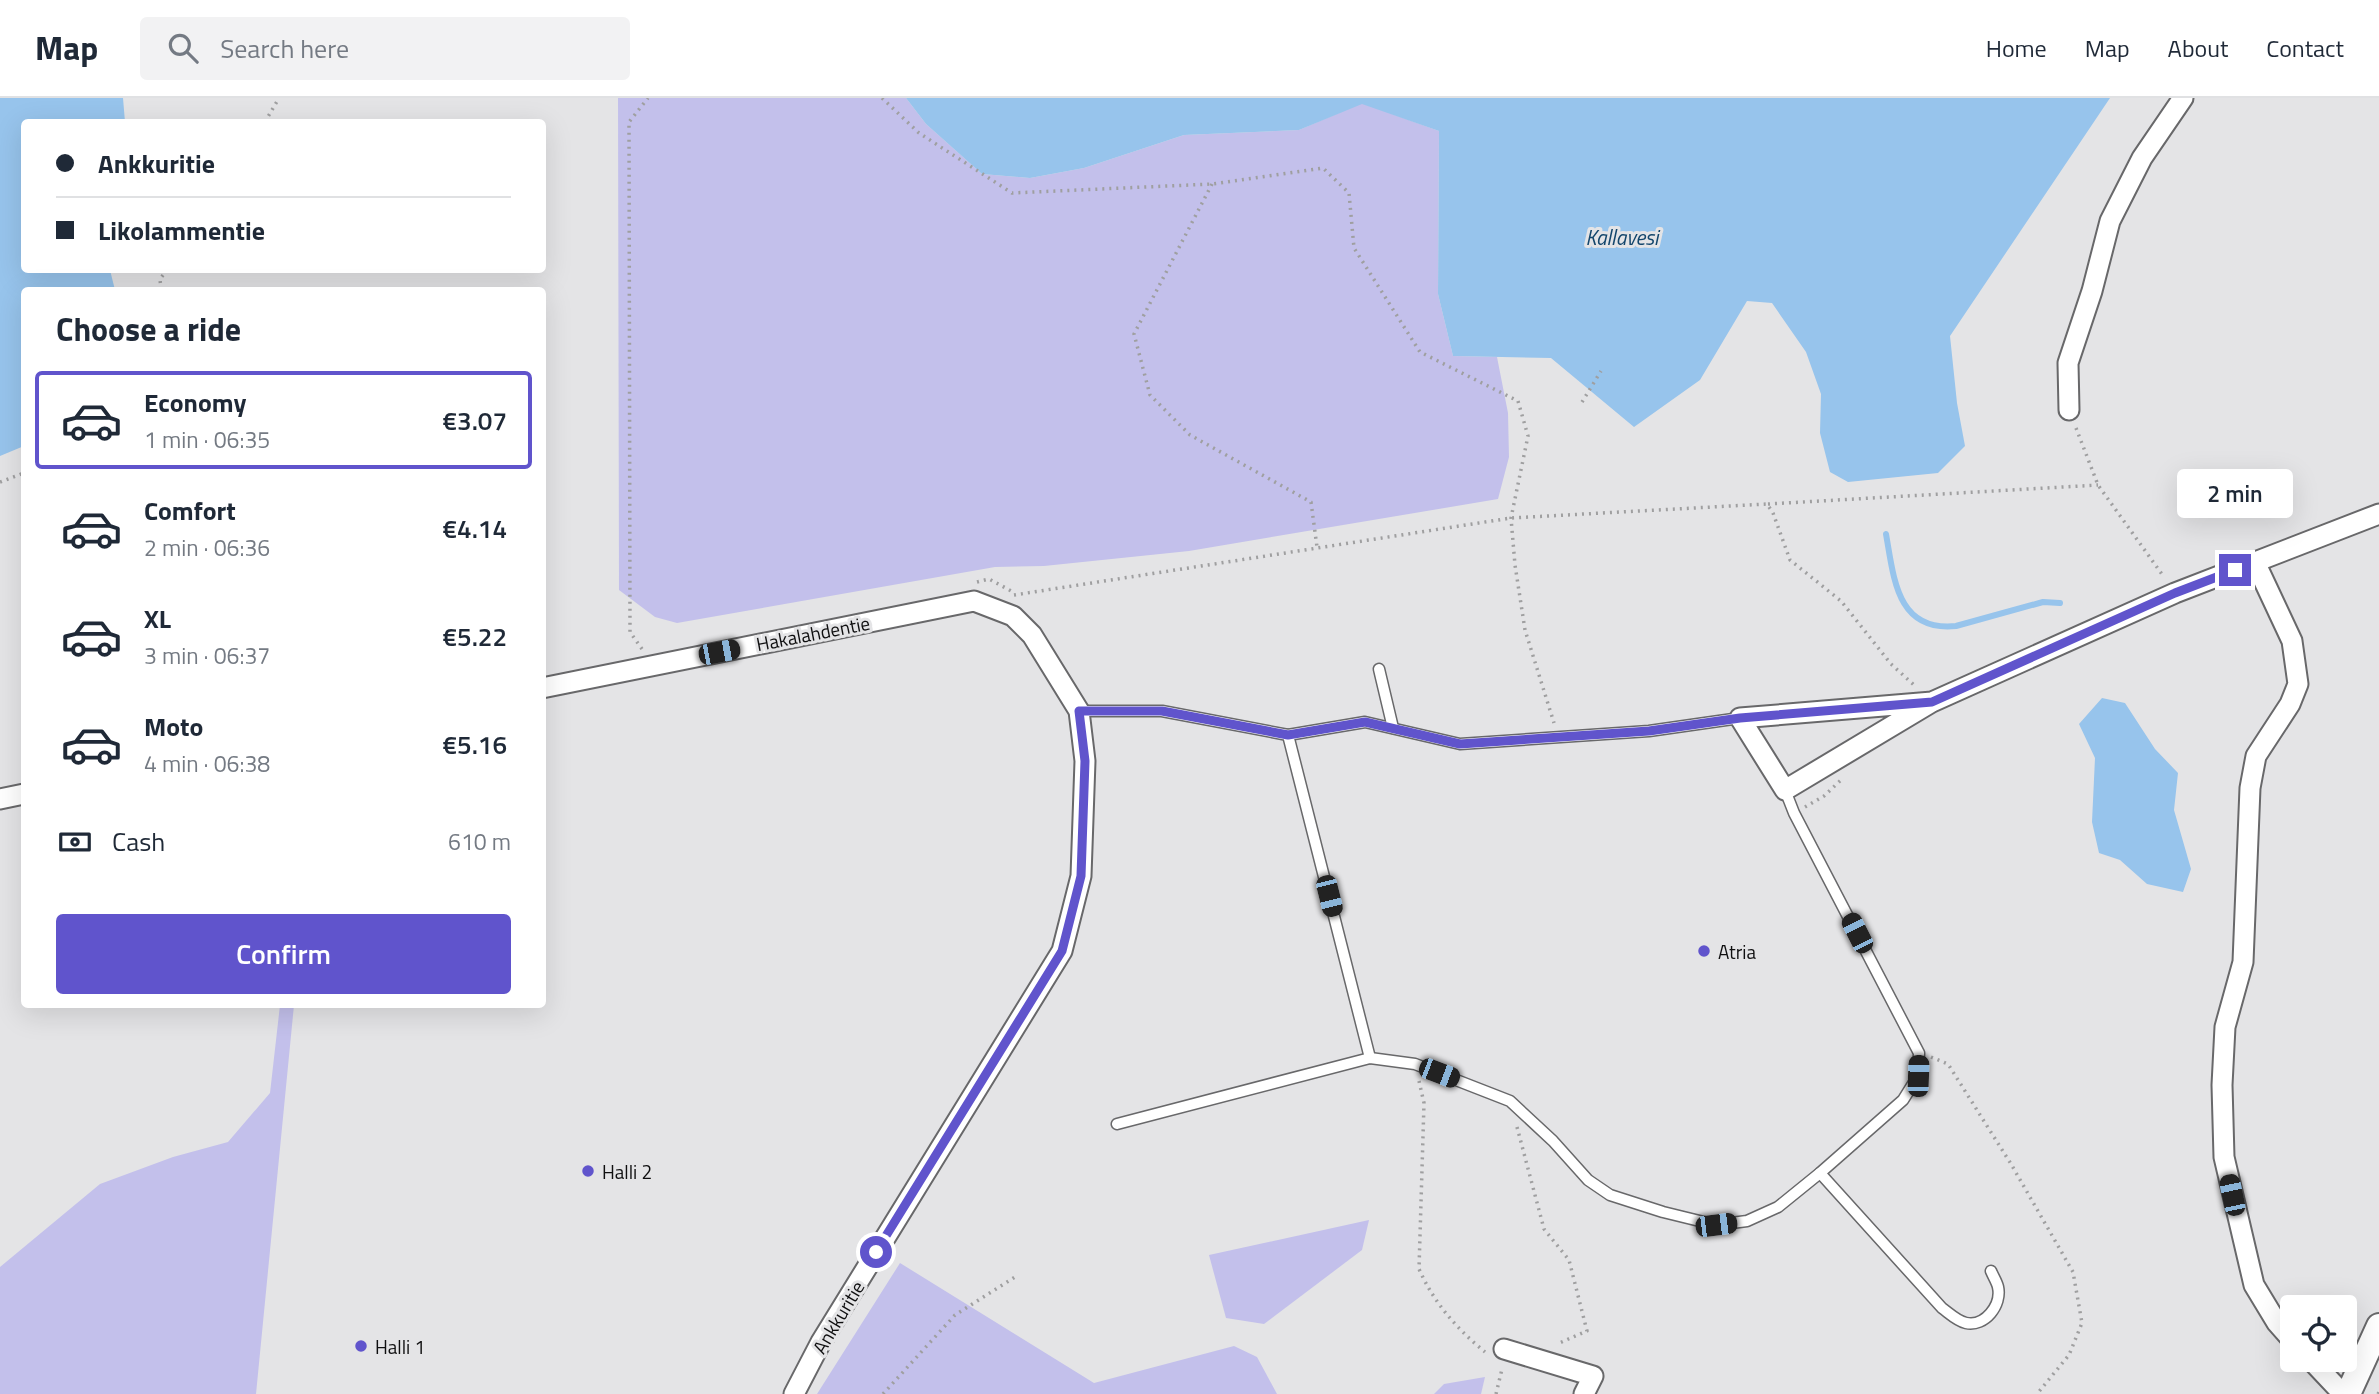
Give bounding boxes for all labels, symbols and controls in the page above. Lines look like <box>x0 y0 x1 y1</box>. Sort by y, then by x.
search box <box>140 17 630 80</box>
text: Map <box>35 23 98 73</box>
icon: search <box>164 29 202 67</box>
text: Search here <box>220 29 349 68</box>
text: Home <box>1986 30 2047 66</box>
text: Map <box>2085 30 2130 66</box>
text: About <box>2168 30 2228 66</box>
text: Contact <box>2266 30 2344 66</box>
text: Ankkuritie <box>98 144 215 183</box>
text: Likolammentie <box>98 211 265 250</box>
water label: Kallavesi <box>1586 221 1661 253</box>
text: Choose a ride <box>56 305 241 353</box>
text: Economy <box>144 383 246 422</box>
icon: car <box>60 389 123 452</box>
text: €3.07 <box>443 401 507 440</box>
text: 1 min · 06:35 <box>144 422 270 457</box>
callout: 2 min <box>2177 468 2293 518</box>
text: 2 min <box>2207 476 2263 511</box>
text: Comfort <box>144 491 236 530</box>
icon: car <box>60 497 123 560</box>
text: €4.14 <box>443 509 507 548</box>
text: 2 min · 06:36 <box>144 530 270 565</box>
route end <box>2219 554 2251 586</box>
text: XL <box>144 599 171 638</box>
icon: car <box>60 605 123 668</box>
street label: Hakalahdentie <box>754 608 872 658</box>
text: €5.22 <box>443 617 507 656</box>
text: 3 min · 06:37 <box>144 638 270 673</box>
car <box>697 638 742 666</box>
text: Moto <box>144 707 203 746</box>
icon: car <box>60 713 123 776</box>
text: €5.16 <box>443 725 507 764</box>
text: 4 min · 06:38 <box>144 746 270 781</box>
text: Cash <box>112 822 165 861</box>
icon: cash <box>56 823 94 861</box>
text: 610 m <box>448 824 511 859</box>
car <box>1314 873 1345 919</box>
car <box>1839 910 1876 956</box>
button: Confirm <box>56 914 511 994</box>
place label: Atria <box>1718 937 1756 966</box>
marker: Atria <box>1696 943 1712 959</box>
car <box>1907 1055 1930 1097</box>
car <box>1416 1056 1463 1090</box>
place label: Halli 2 <box>602 1157 652 1186</box>
marker: Halli 2 <box>580 1163 596 1179</box>
car <box>2218 1172 2247 1218</box>
car <box>1694 1212 1739 1238</box>
route start <box>860 1236 892 1268</box>
street label: Ankkuritie <box>805 1275 871 1359</box>
map controls <box>2280 1295 2357 1372</box>
button: locate <box>2280 1295 2357 1372</box>
place label: Halli 1 <box>375 1332 425 1361</box>
marker: Halli 1 <box>353 1338 369 1354</box>

